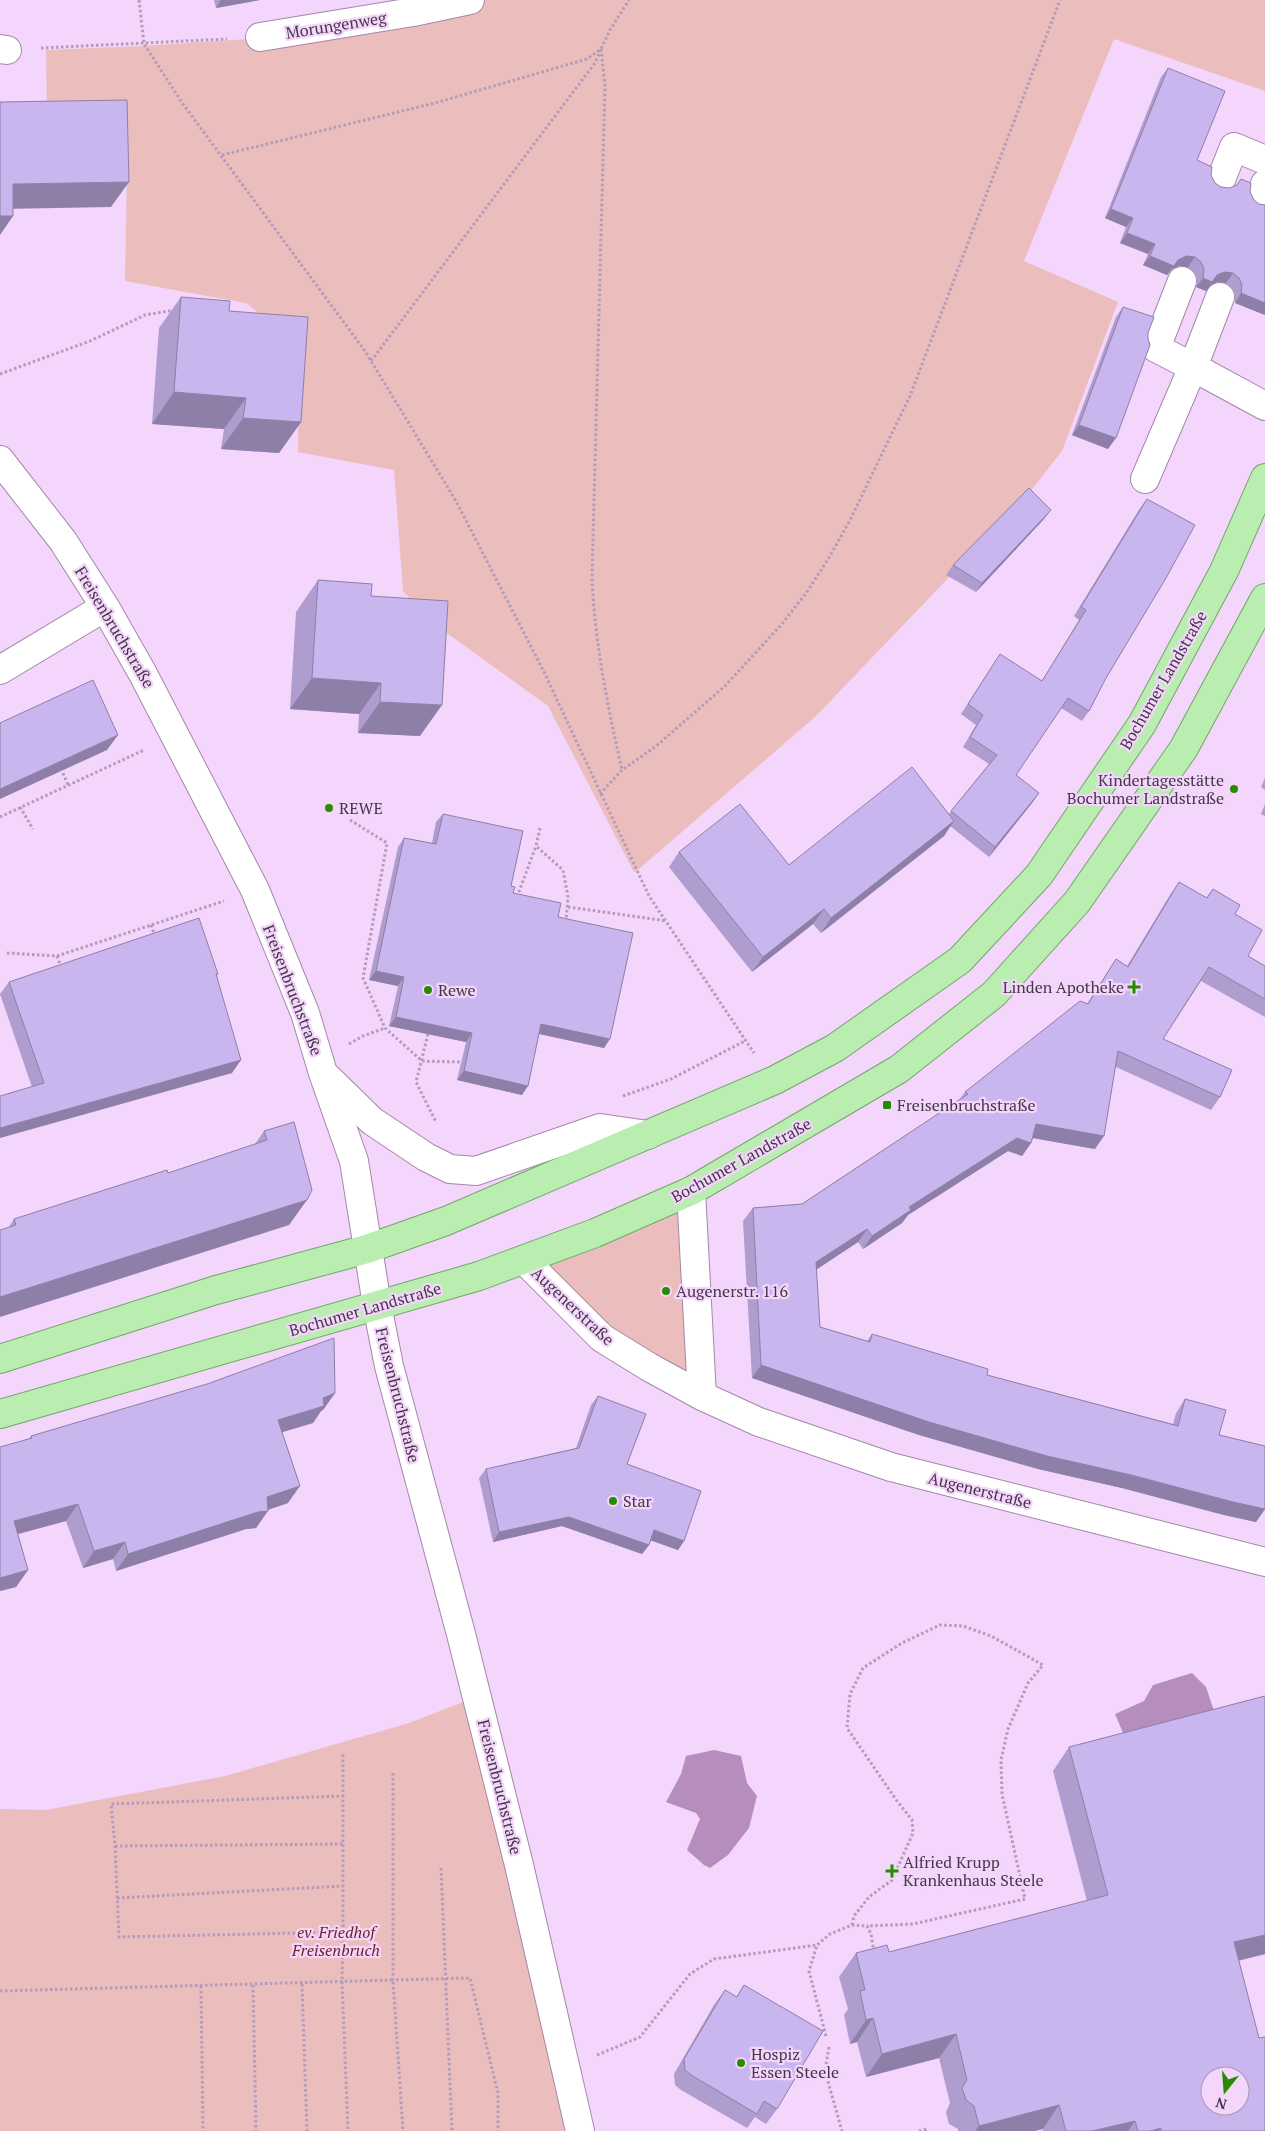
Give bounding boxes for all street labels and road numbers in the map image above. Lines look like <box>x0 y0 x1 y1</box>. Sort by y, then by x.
street label: Morungenweg <box>284 6 388 44</box>
street label: Freisenbruchstraße <box>70 562 160 692</box>
street label: Bochumer Landstraße <box>1114 606 1212 754</box>
street label: Freisenbruchstraße <box>258 921 328 1059</box>
street label: Bochumer Landstraße <box>667 1112 815 1208</box>
street label: Augenerstraße <box>527 1262 619 1350</box>
street label: Bochumer Landstraße <box>286 1277 444 1341</box>
street label: Freisenbruchstraße <box>371 1325 425 1465</box>
street label: Augenerstraße <box>926 1467 1034 1513</box>
street label: Freisenbruchstraße <box>473 1717 527 1857</box>

